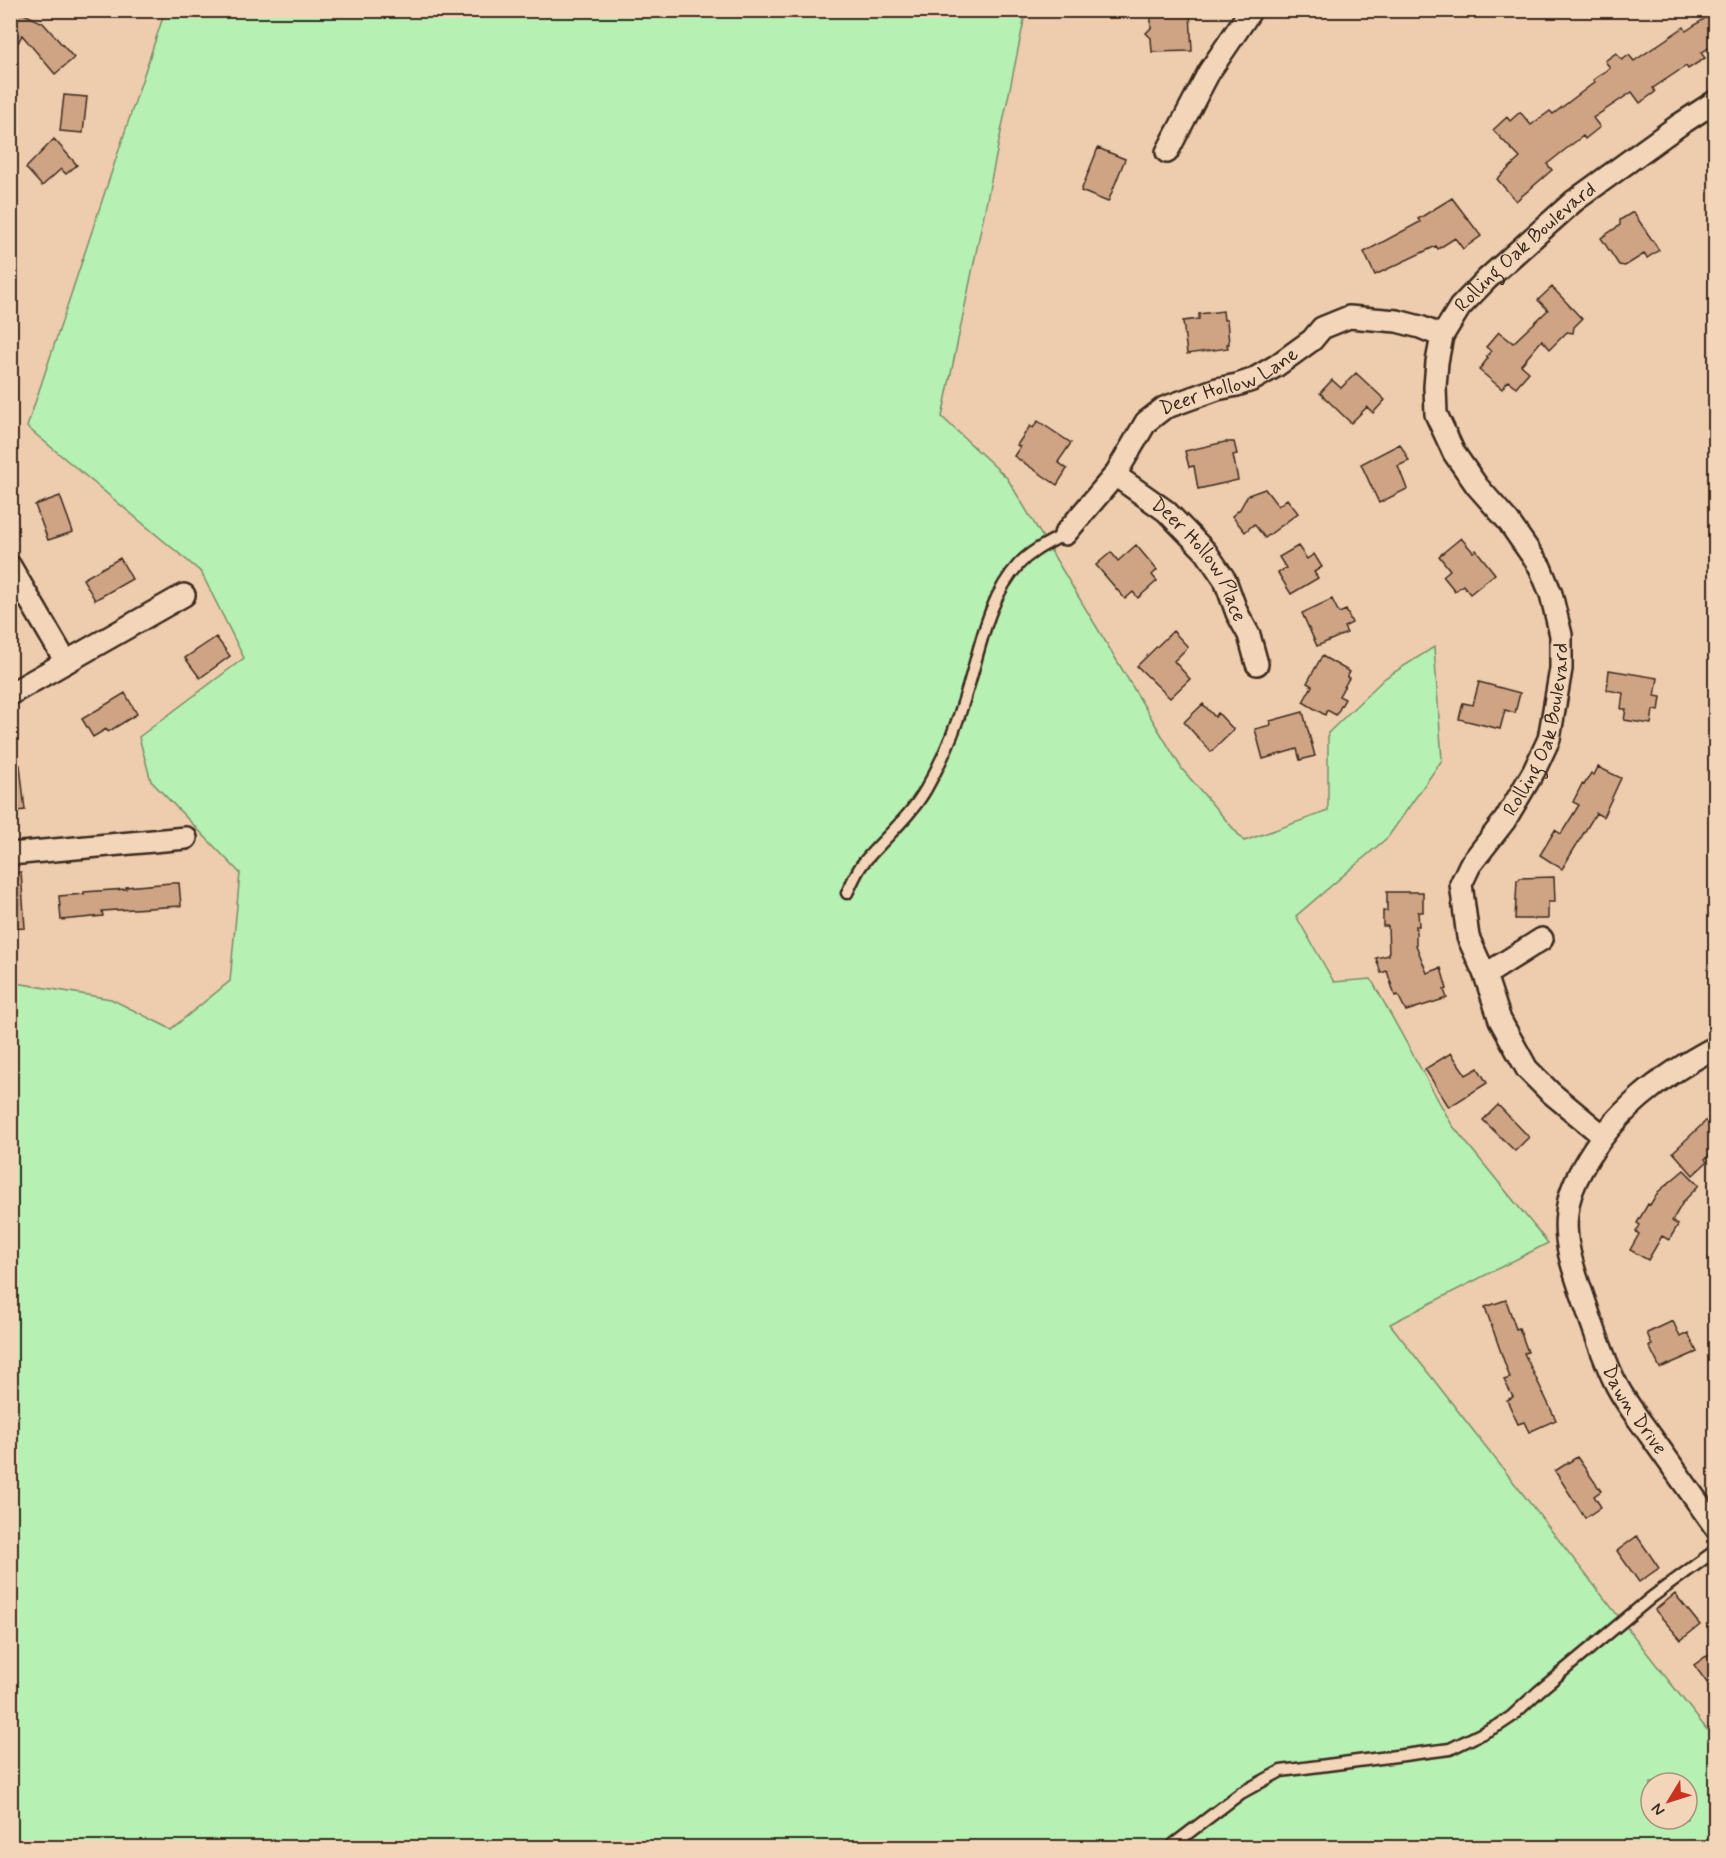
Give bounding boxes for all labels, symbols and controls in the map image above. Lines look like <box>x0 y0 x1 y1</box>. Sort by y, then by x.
street label: Rolling Oak Boulevard <box>1448 176 1602 318</box>
street label: Deer Hollow Lane <box>1156 341 1304 422</box>
street label: Deer Hollow Place <box>1146 491 1253 627</box>
street label: Rolling Oak Boulevard <box>1497 643 1575 821</box>
street label: Dawn Drive <box>1596 1361 1673 1460</box>
north arrow <box>1639 1771 1699 1831</box>
text: N <box>1647 1799 1670 1820</box>

